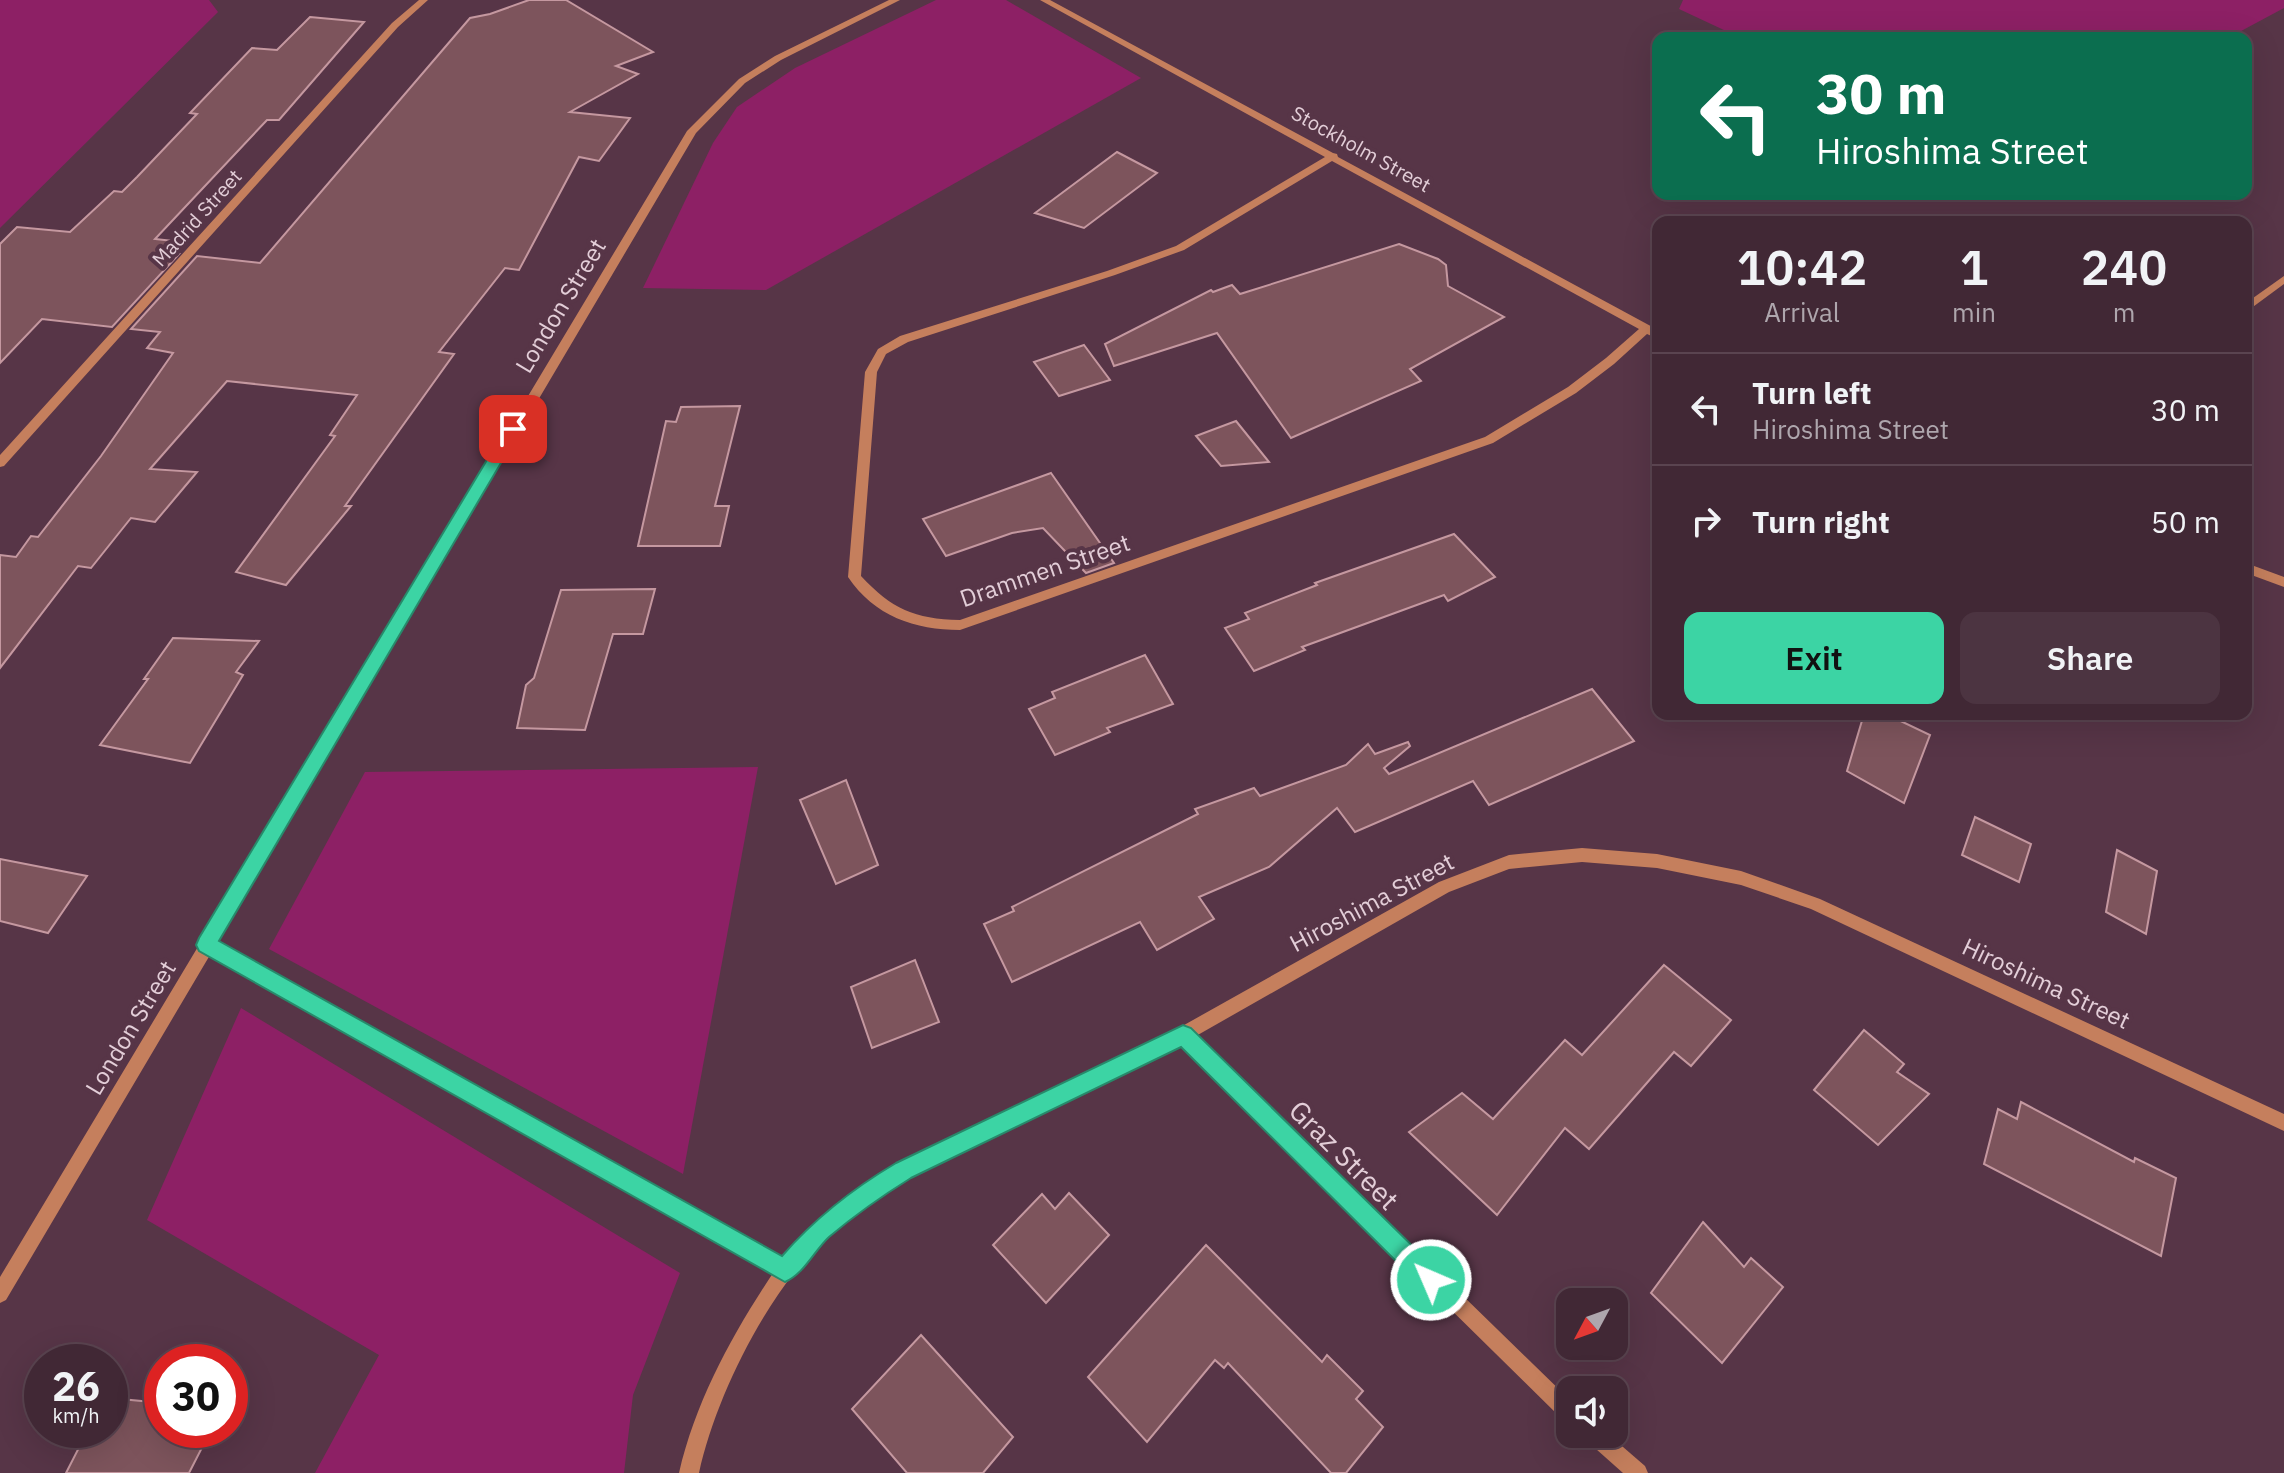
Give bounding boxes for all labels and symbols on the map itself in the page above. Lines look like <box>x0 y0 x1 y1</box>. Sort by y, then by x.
street label: Stockholm Street <box>1287 99 1436 198</box>
street label: Madrid Street <box>146 163 247 272</box>
street label: London Street <box>507 232 613 379</box>
pin <box>479 395 547 463</box>
street label: Drammen Street <box>955 526 1134 614</box>
street label: Hiroshima Street <box>1284 845 1459 959</box>
street label: Hiroshima Street <box>1957 930 2136 1036</box>
street label: London Street <box>77 954 183 1101</box>
street label: Graz Street <box>1281 1092 1407 1218</box>
position arrow <box>1389 1238 1473 1322</box>
north arrow <box>1556 1288 1628 1360</box>
speed limit sign: 30 <box>144 1344 248 1448</box>

